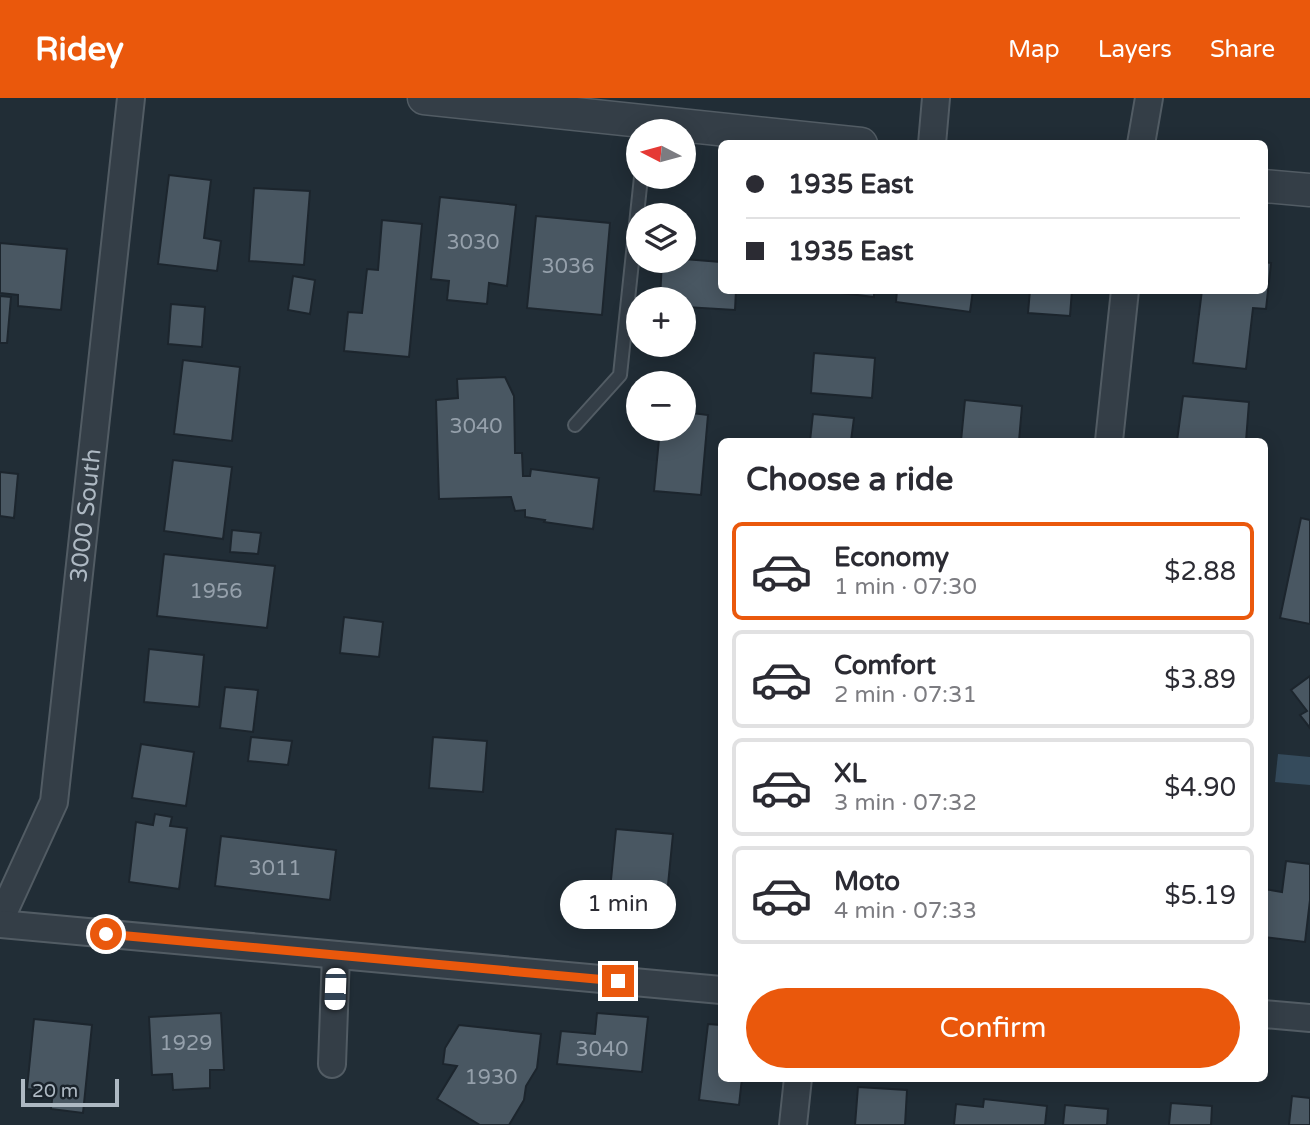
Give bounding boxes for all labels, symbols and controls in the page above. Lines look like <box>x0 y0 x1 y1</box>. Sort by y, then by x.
text: Ridey <box>35 30 124 69</box>
text: Map <box>1008 35 1060 64</box>
text: Layers <box>1098 35 1172 64</box>
text: Share <box>1210 35 1275 64</box>
north arrow <box>626 119 696 189</box>
map controls <box>626 119 696 441</box>
text: 1935 East <box>788 169 913 200</box>
button: layers <box>626 203 696 273</box>
house number: 3030 <box>447 230 499 255</box>
text: 1935 East <box>788 236 913 267</box>
house number: 3036 <box>542 254 594 279</box>
button: + <box>626 287 696 357</box>
button: − <box>626 371 696 441</box>
house number: 3040 <box>450 414 502 439</box>
street label: 3000 South <box>64 447 108 584</box>
text: Choose a ride <box>746 461 953 499</box>
icon: car <box>750 540 813 603</box>
text: Economy <box>834 542 949 573</box>
text: $2.88 <box>1164 556 1236 587</box>
text: 1 min · 07:30 <box>834 573 977 601</box>
house number: 1956 <box>190 579 242 604</box>
icon: car <box>750 648 813 711</box>
text: Comfort <box>834 650 936 681</box>
text: $3.89 <box>1164 664 1236 695</box>
text: 2 min · 07:31 <box>834 681 977 709</box>
icon: car <box>750 756 813 819</box>
text: XL <box>834 758 866 789</box>
text: $4.90 <box>1164 772 1236 803</box>
text: 3 min · 07:32 <box>834 789 977 817</box>
house number: 3011 <box>249 856 301 881</box>
icon: car <box>750 864 813 927</box>
text: Moto <box>834 866 900 897</box>
callout: 1 min <box>560 880 676 928</box>
text: $5.19 <box>1164 880 1236 911</box>
text: 1 min <box>587 890 649 918</box>
text: 4 min · 07:33 <box>834 897 977 925</box>
route start <box>90 918 122 950</box>
route end <box>602 965 634 997</box>
car <box>324 968 347 1010</box>
button: Confirm <box>746 988 1240 1068</box>
house number: 1929 <box>160 1031 212 1056</box>
house number: 3040 <box>576 1037 628 1062</box>
house number: 1930 <box>465 1065 517 1090</box>
scale bar <box>21 1076 119 1108</box>
text: 20 m <box>32 1080 78 1102</box>

